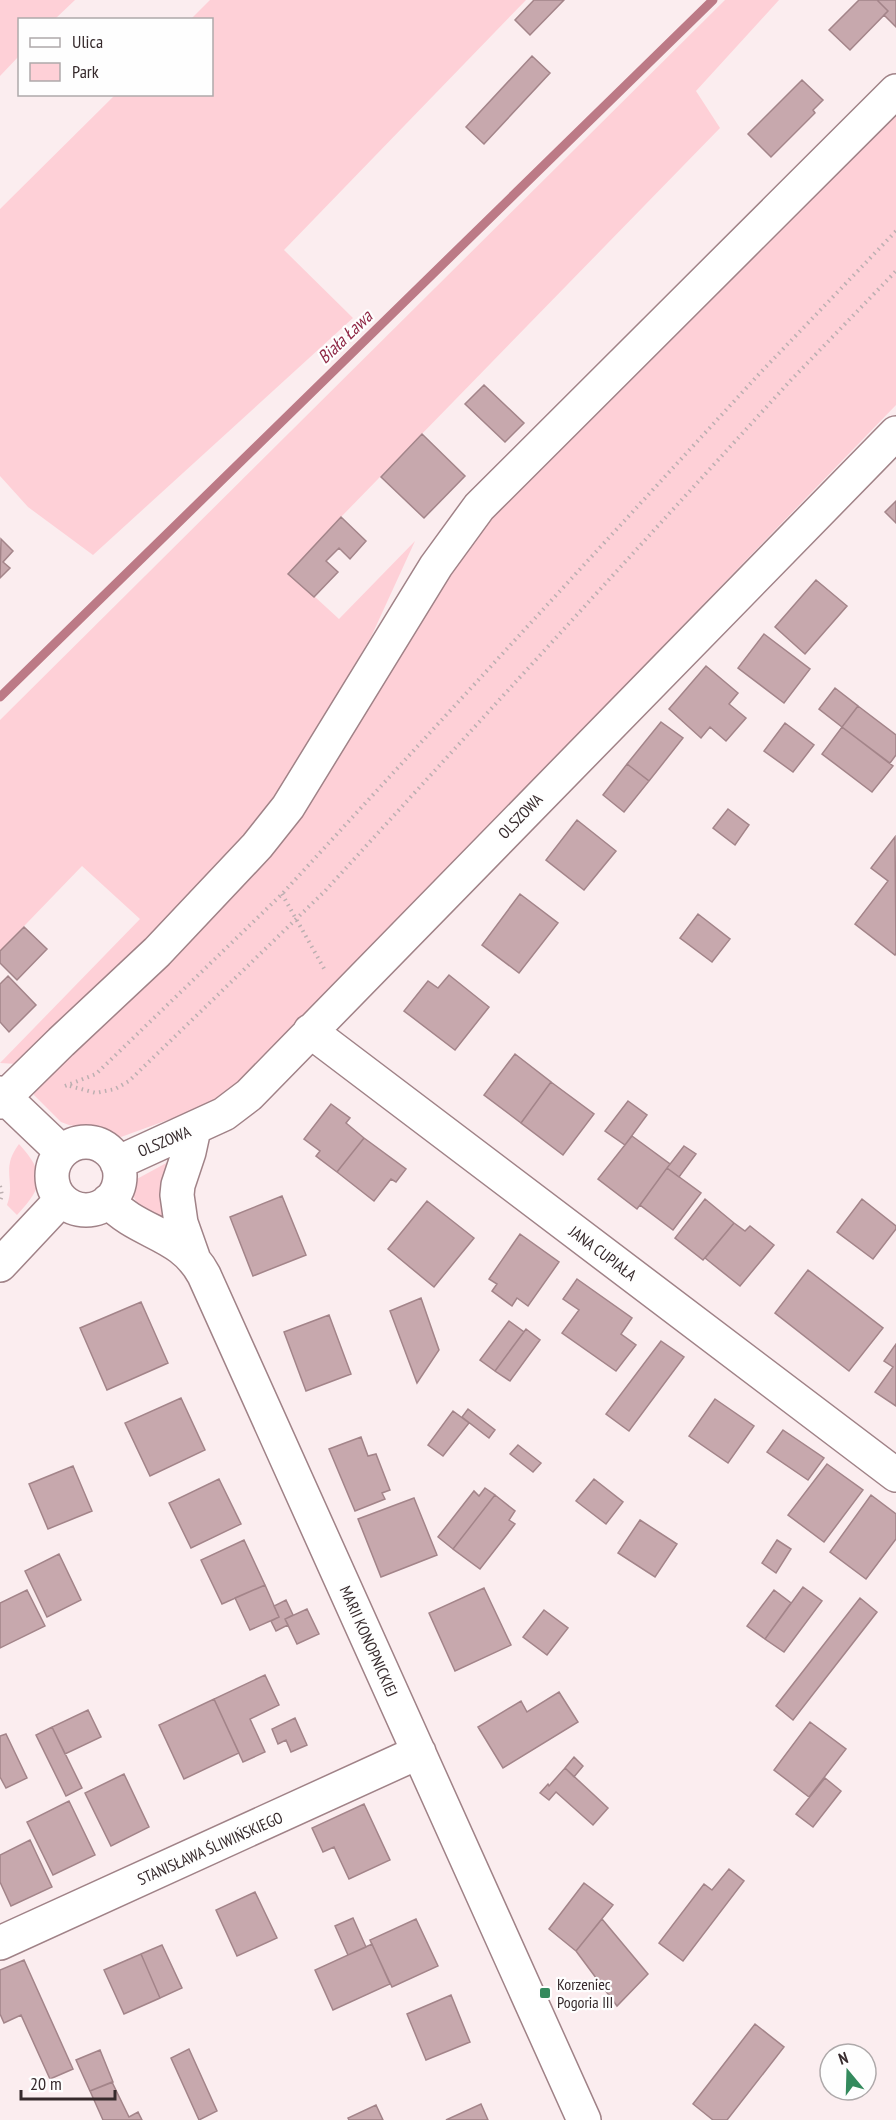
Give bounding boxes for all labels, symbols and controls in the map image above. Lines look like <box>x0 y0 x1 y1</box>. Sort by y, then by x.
legend <box>18 18 213 96</box>
text: Ulica <box>72 30 103 53</box>
text: Park <box>72 60 99 83</box>
water label: Biała Ława <box>313 305 377 368</box>
street label: OLSZOWA <box>494 789 547 843</box>
street label: OLSZOWA <box>135 1121 194 1161</box>
street label: JANA CUPIAŁA <box>565 1221 641 1285</box>
street label: MARII KONOPNICKIEJ <box>336 1582 402 1700</box>
street label: STANISŁAWA ŚLIWIŃSKIEGO <box>134 1807 286 1889</box>
place label: Korzeniec Pogoria III <box>557 1974 613 2012</box>
marker: Korzeniec Pogoria III <box>538 1986 552 2000</box>
north arrow <box>818 2042 878 2102</box>
text: N <box>836 2047 850 2069</box>
scale bar <box>21 2063 116 2101</box>
text: 20 m <box>30 2072 62 2095</box>

